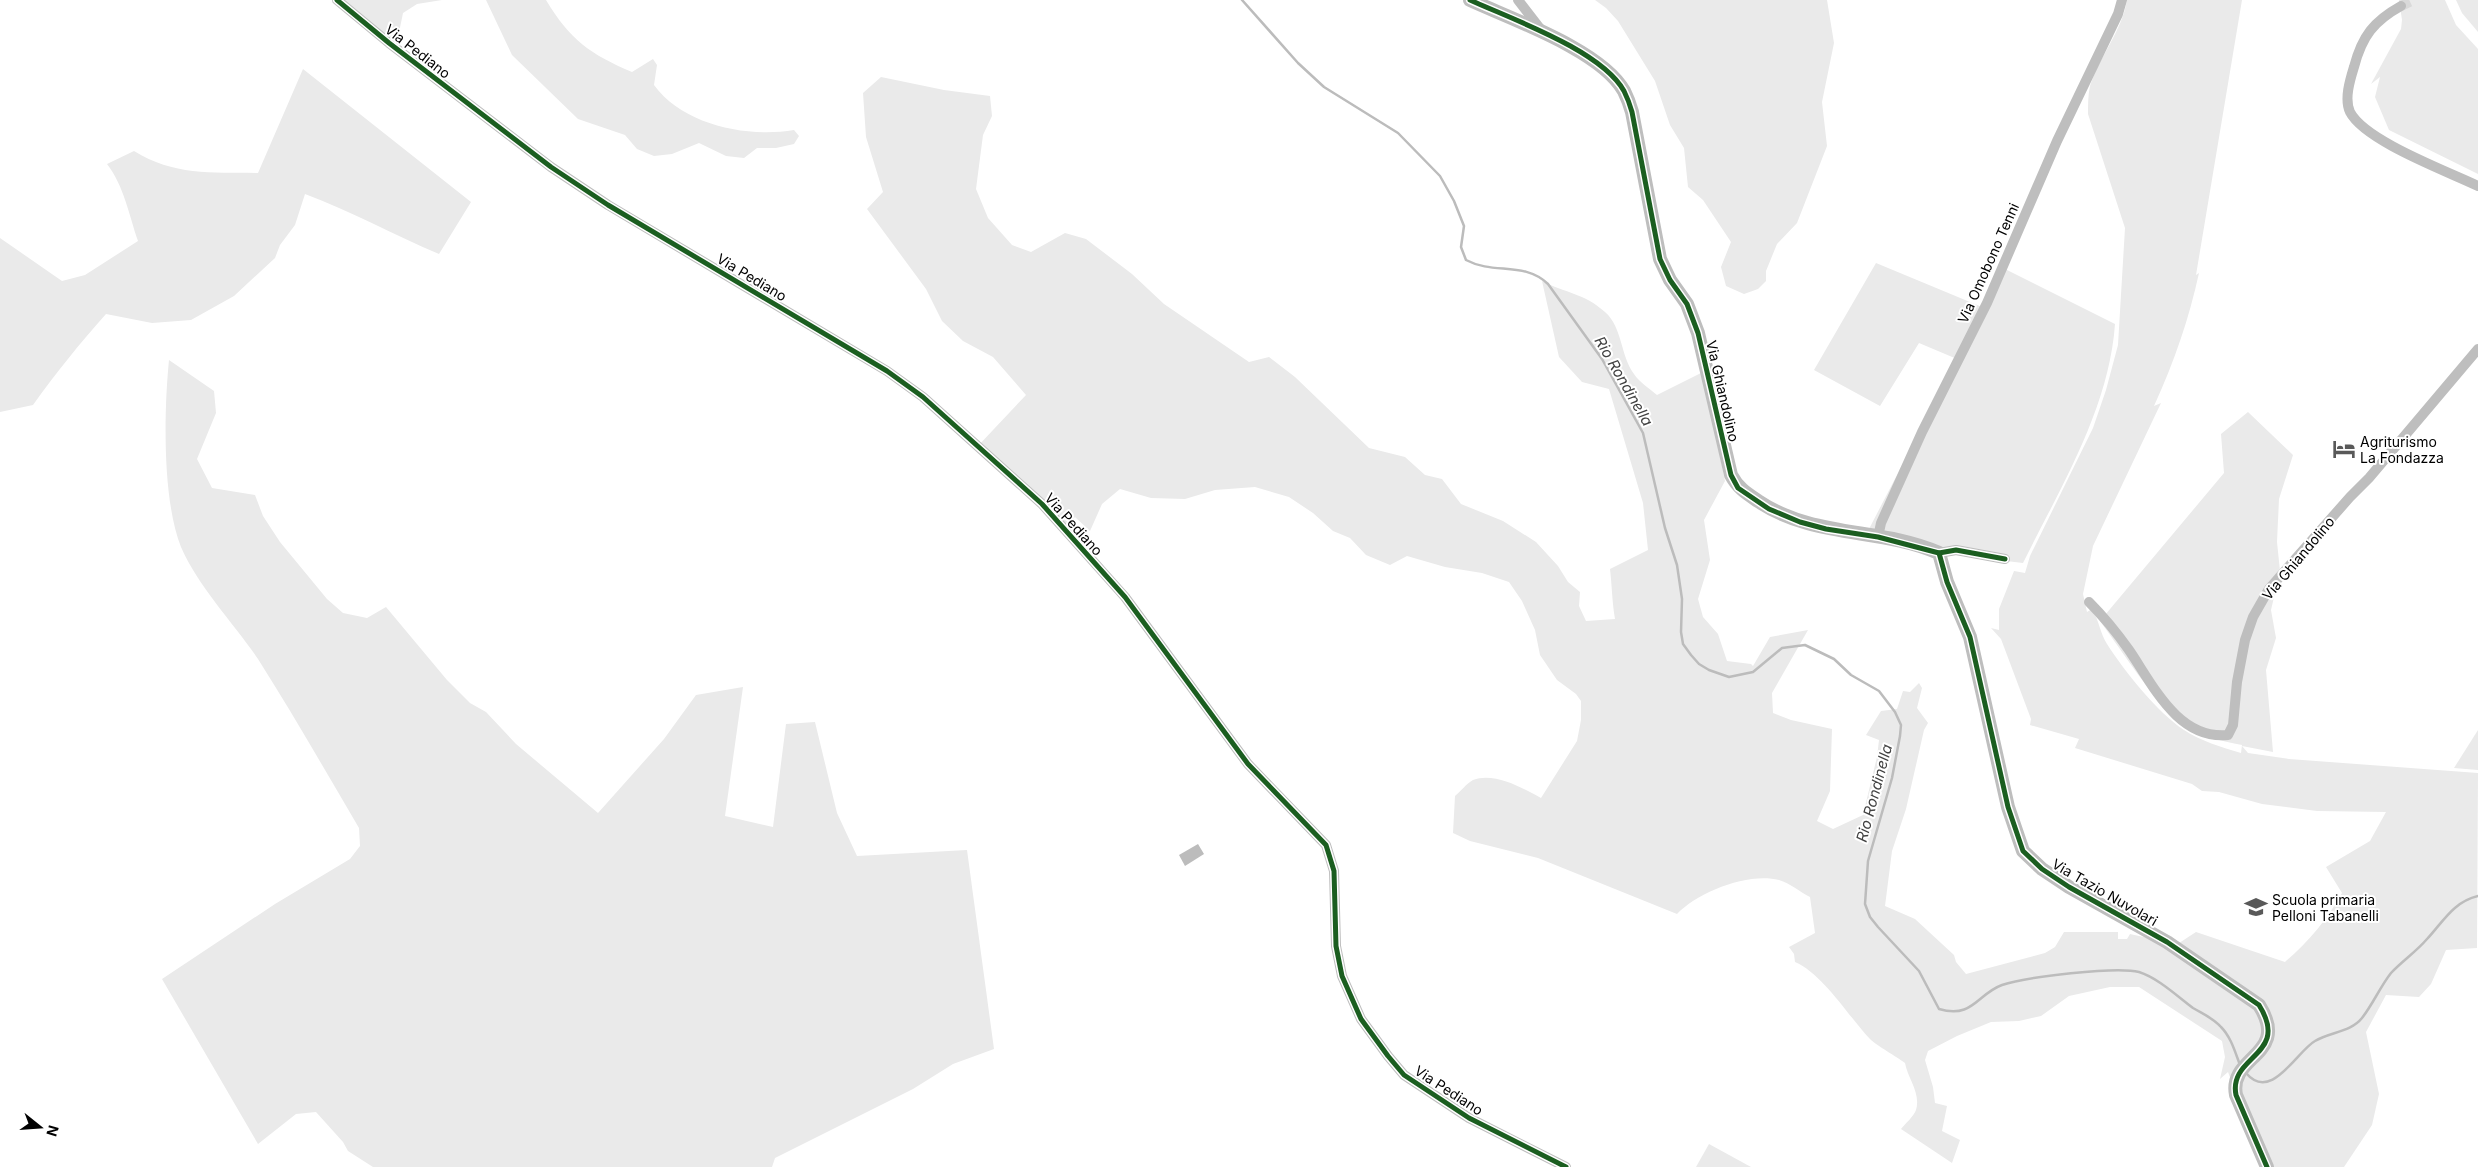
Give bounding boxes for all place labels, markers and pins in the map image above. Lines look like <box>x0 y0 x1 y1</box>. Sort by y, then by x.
place label: Agriturismo La Fondazza <box>2360 433 2444 466</box>
hotel icon: Agriturismo La Fondazza <box>2331 436 2357 462</box>
place label: Scuola primaria Pelloni Tabanelli <box>2272 891 2379 924</box>
school or university icon: Scuola primaria Pelloni Tabanelli <box>2243 894 2269 920</box>

